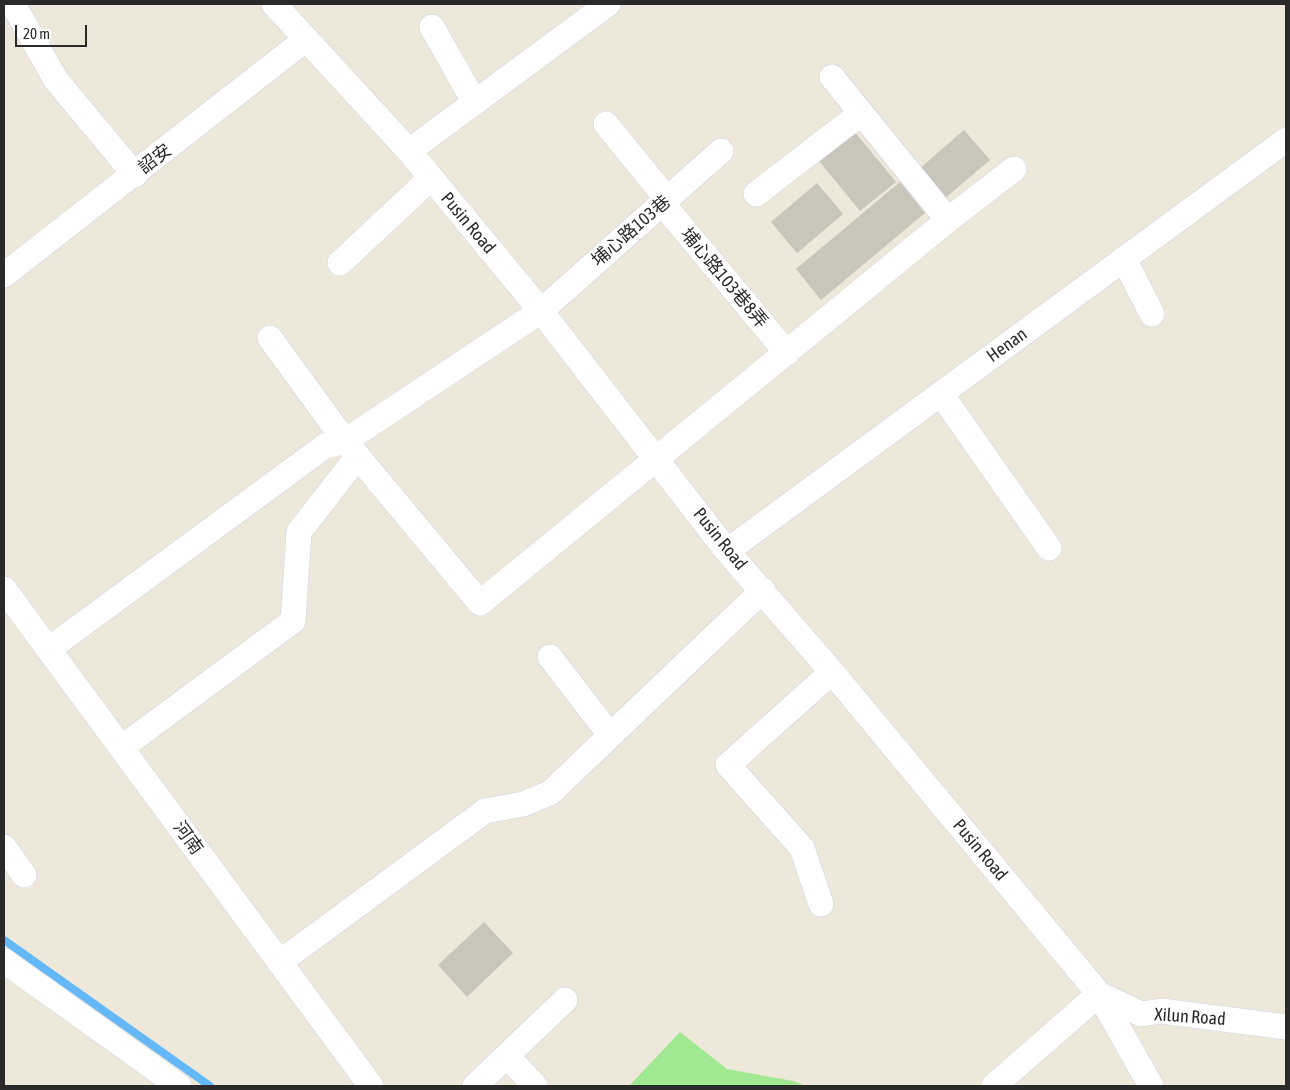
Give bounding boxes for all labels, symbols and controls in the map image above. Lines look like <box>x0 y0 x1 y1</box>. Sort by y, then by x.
scale bar <box>18 15 90 47</box>
text: 20 m <box>23 25 50 42</box>
street label: 詔安 <box>134 139 176 179</box>
street label: Pusin Road <box>436 188 500 258</box>
street label: 埔心路103巷 <box>587 191 675 271</box>
street label: 埔心路103巷8弄 <box>676 224 772 332</box>
street label: Henan <box>983 323 1031 367</box>
street label: Pusin Road <box>688 504 752 574</box>
street label: Pusin Road <box>948 815 1012 885</box>
street label: 河南 <box>169 817 207 859</box>
street label: Xilun Road <box>1154 1004 1226 1030</box>

